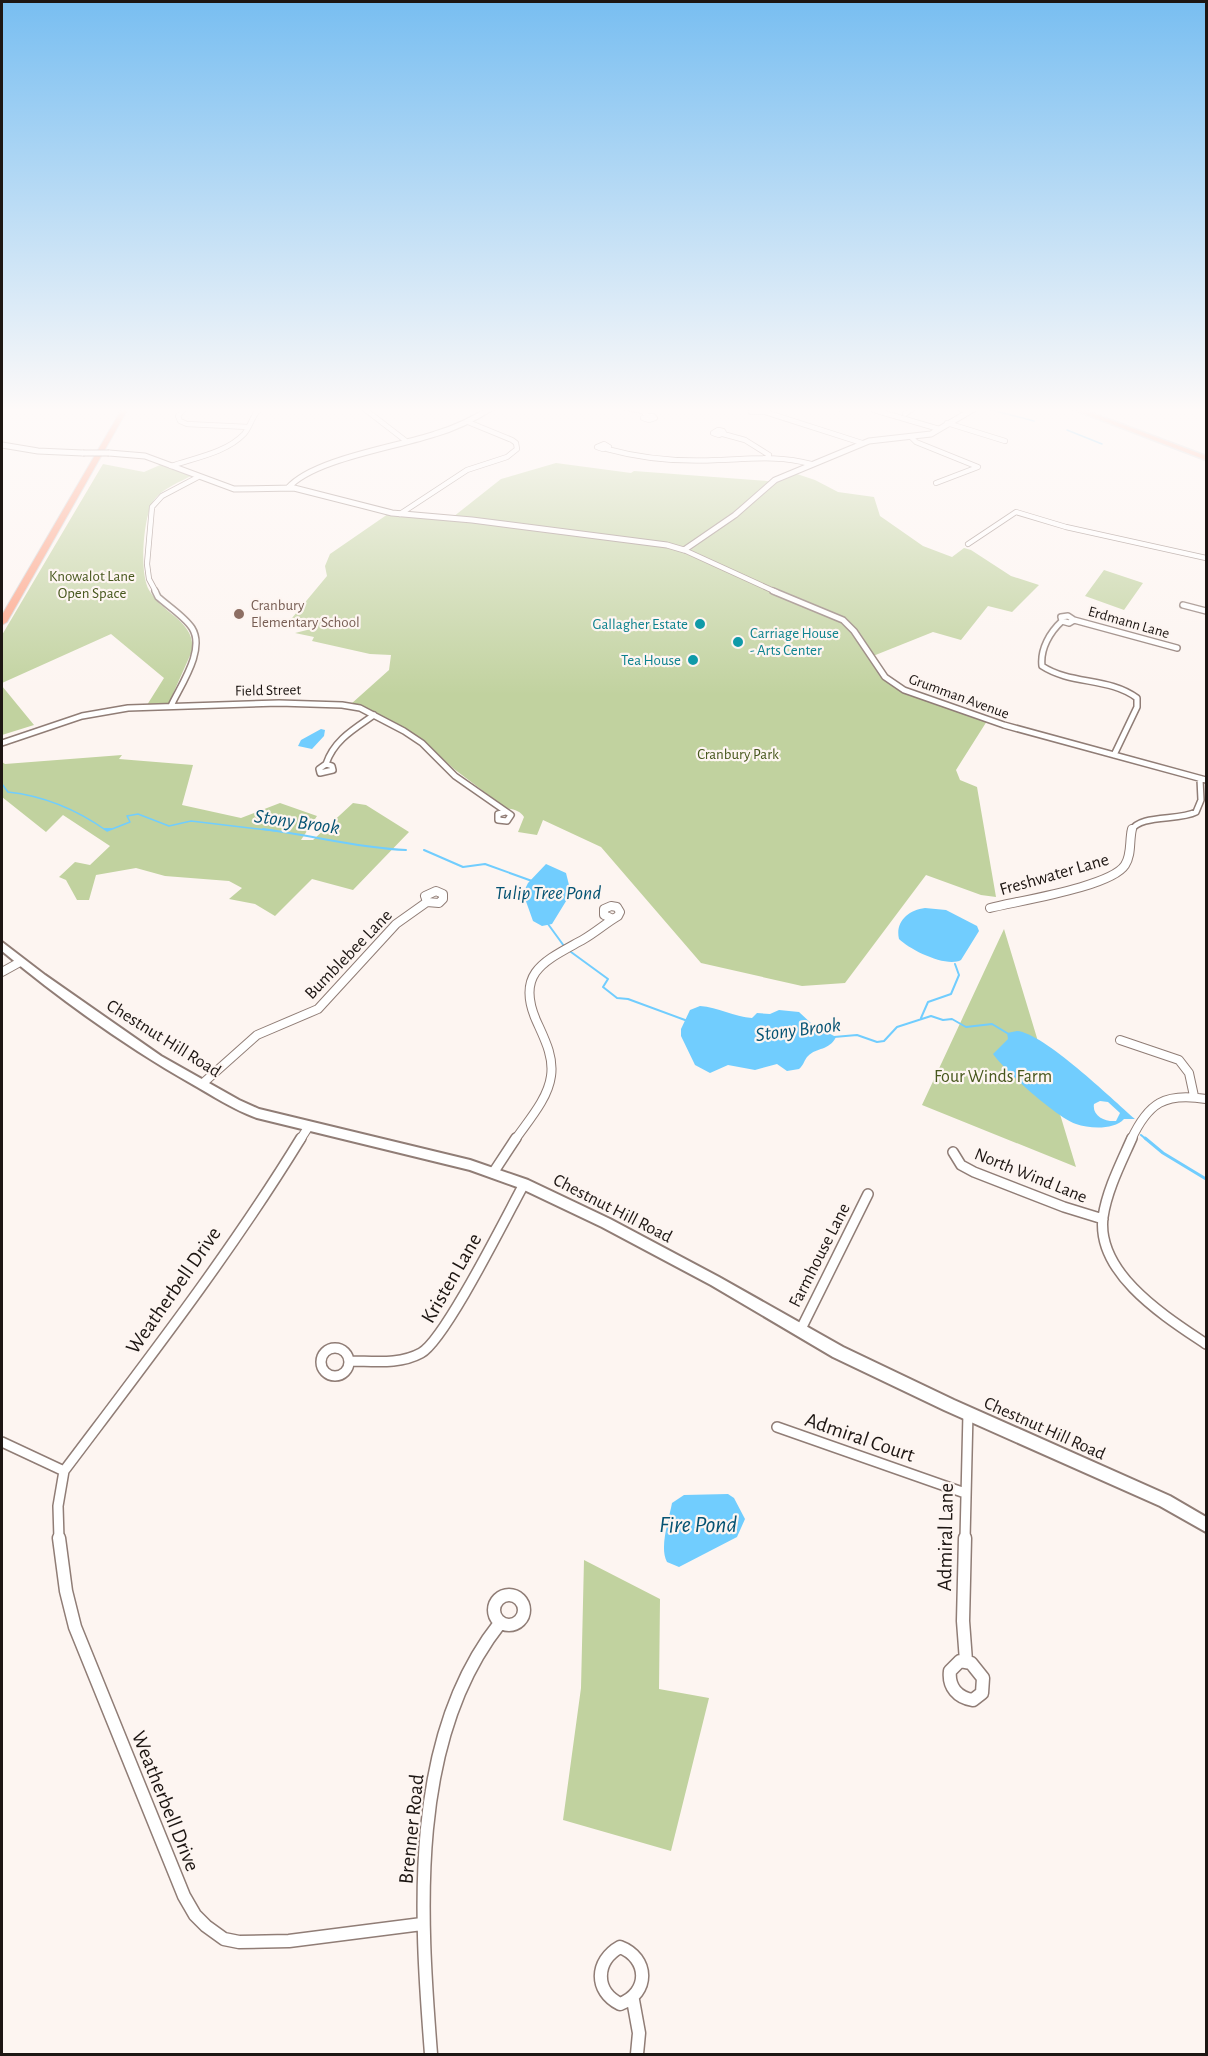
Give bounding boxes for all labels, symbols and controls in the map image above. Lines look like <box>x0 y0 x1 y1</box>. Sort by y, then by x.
park label: Knowalot Lane Open Space <box>49 569 135 601</box>
place label: Cranbury Elementary School <box>251 598 360 630</box>
street label: Erdmann Lane <box>1086 604 1171 641</box>
marker: Cranbury Elementary School <box>232 607 246 621</box>
place label: Gallagher Estate <box>593 617 688 632</box>
marker: Gallagher Estate <box>693 617 707 631</box>
place label: Carriage House - Arts Center <box>750 626 839 658</box>
marker: Carriage House - Arts Center <box>731 635 745 649</box>
place label: Tea House <box>621 653 681 668</box>
marker: Tea House <box>686 653 700 667</box>
street label: Grumman Avenue <box>907 671 1011 722</box>
street label: Field Street <box>235 682 302 699</box>
park label: Cranbury Park <box>697 747 779 762</box>
water label: Stony Brook <box>253 806 341 838</box>
street label: Freshwater Lane <box>998 851 1111 899</box>
water label: Tulip Tree Pond <box>495 883 601 903</box>
street label: Bumblebee Lane <box>302 906 396 1003</box>
street label: Chestnut Hill Road <box>103 997 224 1081</box>
water label: Stony Brook <box>754 1015 842 1045</box>
park label: Four Winds Farm <box>934 1068 1052 1086</box>
street label: North Wind Lane <box>972 1145 1089 1207</box>
street label: Chestnut Hill Road <box>550 1171 675 1247</box>
street label: Farmhouse Lane <box>786 1201 854 1310</box>
street label: Weatherbell Drive <box>122 1223 225 1357</box>
street label: Kristen Lane <box>417 1230 486 1327</box>
street label: Chestnut Hill Road <box>981 1394 1108 1464</box>
street label: Admiral Court <box>802 1409 918 1466</box>
street label: Admiral Lane <box>934 1483 957 1591</box>
water label: Fire Pond <box>659 1513 738 1537</box>
street label: Weatherbell Drive <box>128 1728 203 1874</box>
street label: Brenner Road <box>395 1773 428 1885</box>

